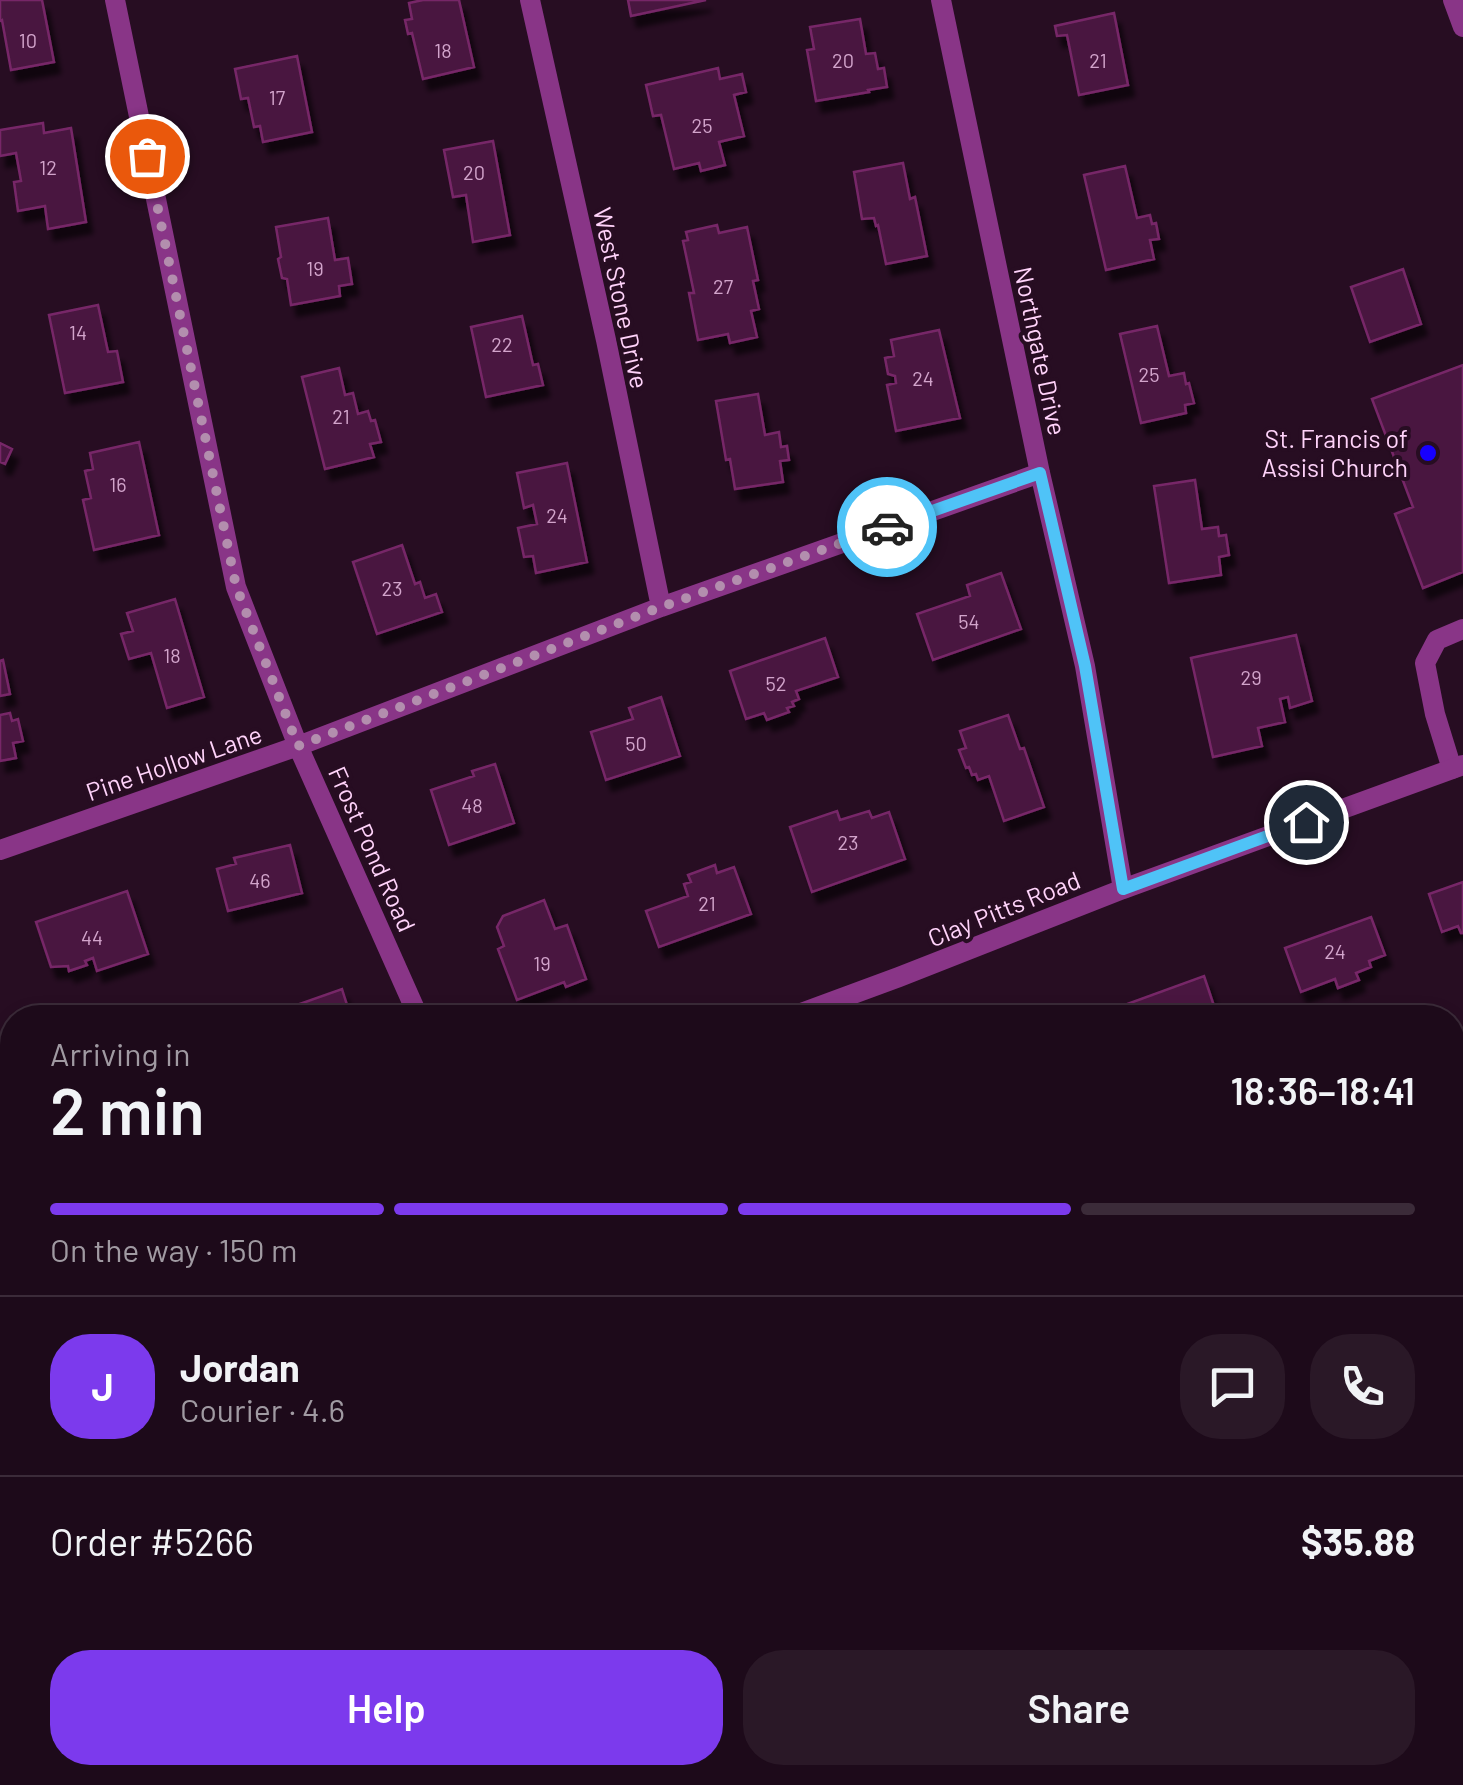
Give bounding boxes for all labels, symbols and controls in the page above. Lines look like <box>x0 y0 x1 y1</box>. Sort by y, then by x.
house number: 10 <box>19 28 37 52</box>
house number: 18 <box>434 38 452 62</box>
house number: 20 <box>832 48 854 72</box>
house number: 21 <box>1089 48 1107 72</box>
house number: 17 <box>269 85 286 109</box>
house number: 25 <box>692 113 713 137</box>
pin <box>105 114 190 199</box>
icon: bag <box>120 129 175 184</box>
house number: 12 <box>39 155 57 179</box>
house number: 20 <box>463 160 485 184</box>
street label: West Stone Drive <box>588 205 656 391</box>
house number: 19 <box>306 256 324 280</box>
street label: Northgate Drive <box>1008 264 1073 438</box>
house number: 27 <box>713 274 734 298</box>
house number: 14 <box>69 320 87 344</box>
house number: 22 <box>491 332 513 356</box>
house number: 25 <box>1139 362 1160 386</box>
house number: 24 <box>912 366 934 390</box>
house number: 21 <box>332 404 350 428</box>
place label: St. Francis of Assisi Church <box>1262 423 1408 482</box>
marker: St. Francis of Assisi Church <box>1417 442 1439 464</box>
house number: 16 <box>109 472 127 496</box>
courier <box>837 477 937 577</box>
icon: car <box>860 500 915 555</box>
house number: 24 <box>546 503 568 527</box>
house number: 23 <box>382 576 402 600</box>
house number: 54 <box>958 609 980 633</box>
house number: 18 <box>163 643 181 667</box>
house number: 29 <box>1240 665 1262 689</box>
house number: 52 <box>766 671 787 695</box>
street label: Pine Hollow Lane <box>82 718 266 806</box>
house number: 50 <box>625 731 647 755</box>
street label: Frost Pond Road <box>323 761 423 936</box>
pin <box>1264 780 1349 865</box>
house number: 48 <box>461 793 483 817</box>
icon: home <box>1279 795 1334 850</box>
house number: 23 <box>838 830 858 854</box>
street label: Clay Pitts Road <box>923 864 1084 952</box>
house number: 46 <box>249 868 271 892</box>
house number: 21 <box>698 891 716 915</box>
house number: 44 <box>81 925 103 949</box>
house number: 24 <box>1324 939 1346 963</box>
house number: 19 <box>533 951 551 975</box>
text: Arriving in <box>50 1034 190 1072</box>
text: 18:36–18:41 <box>1231 1067 1415 1113</box>
text: 2 min <box>50 1070 205 1148</box>
text: On the way · 150 m <box>50 1230 297 1268</box>
button: chat <box>1180 1334 1285 1439</box>
button: phone <box>1310 1334 1415 1439</box>
text: Jordan <box>180 1344 300 1390</box>
text: J <box>91 1363 114 1409</box>
text: Courier · 4.6 <box>180 1390 345 1428</box>
text: Order #5266 <box>50 1518 254 1564</box>
text: $35.88 <box>1301 1518 1415 1564</box>
button: Help <box>50 1650 723 1765</box>
button: Share <box>743 1650 1415 1765</box>

